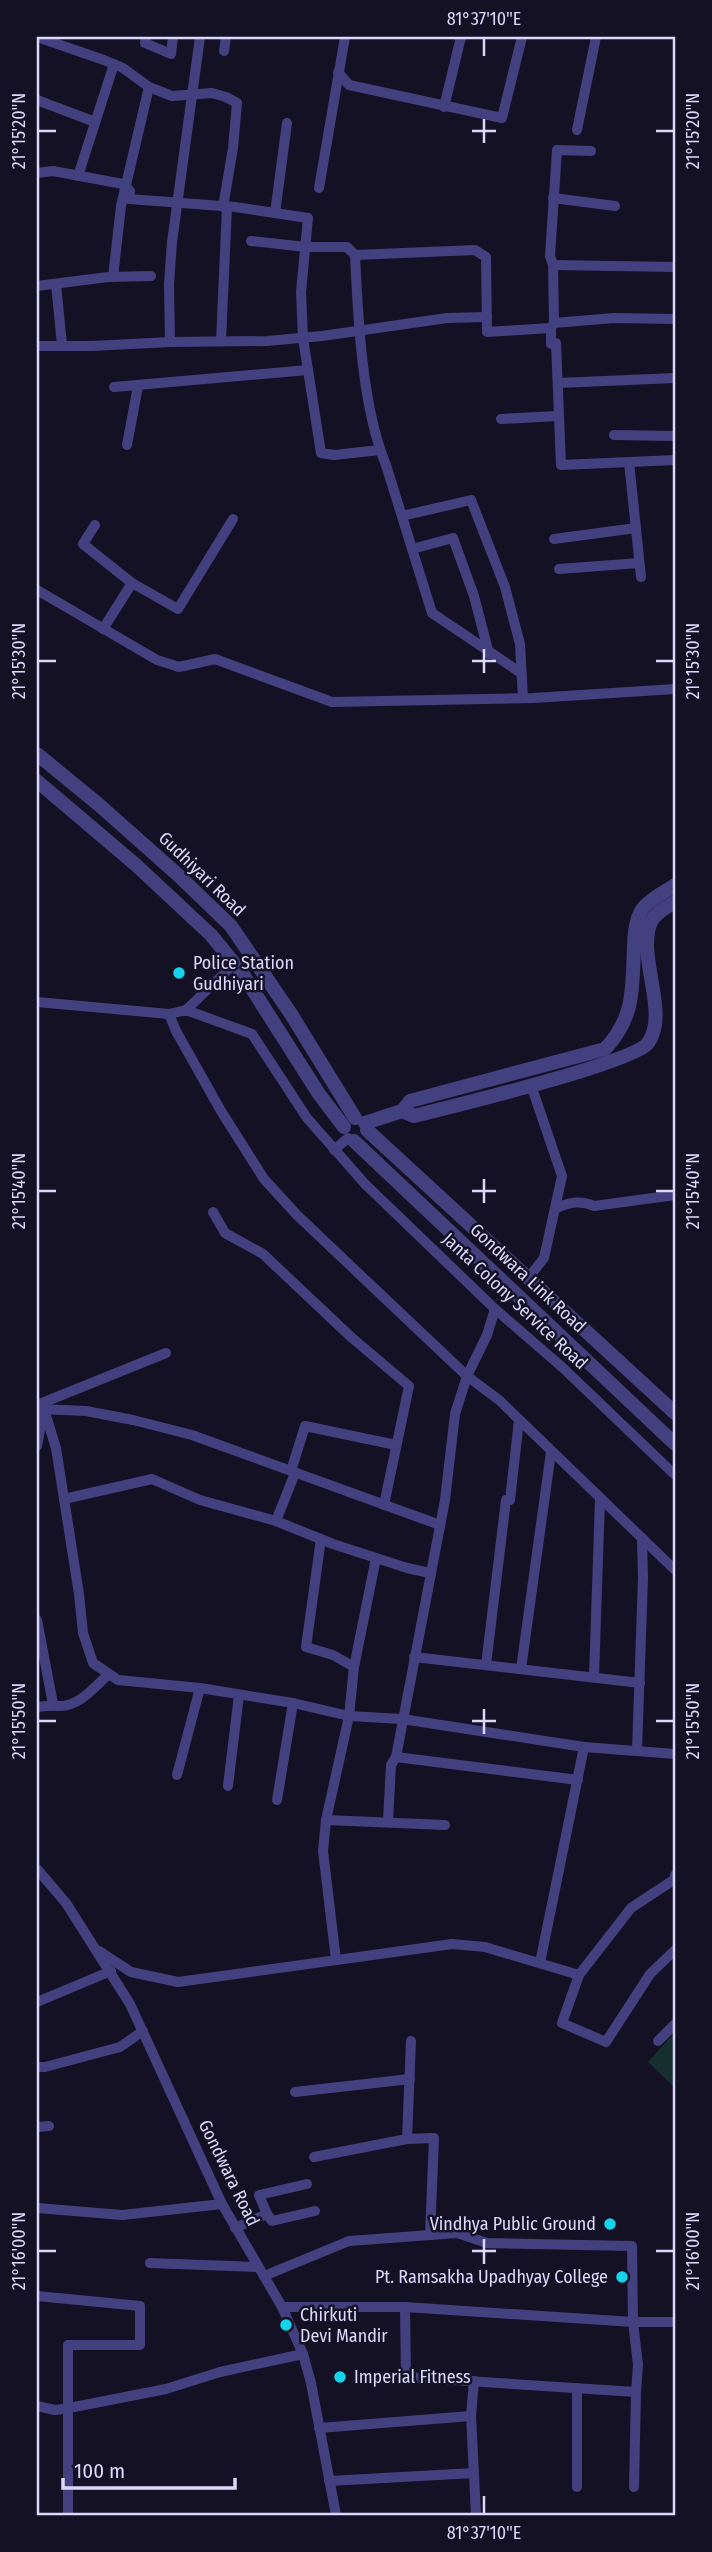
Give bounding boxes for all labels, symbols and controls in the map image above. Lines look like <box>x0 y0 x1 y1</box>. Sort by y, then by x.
text: 81°37'10"E <box>447 8 521 30</box>
text: 21°15'20"N <box>8 93 30 169</box>
text: 21°15'20"N <box>682 93 704 169</box>
text: 21°15'30"N <box>8 623 30 699</box>
text: 21°15'30"N <box>682 623 704 699</box>
street label: Gudhiyari Road <box>154 827 250 921</box>
place label: Police Station Gudhiyari <box>193 952 294 995</box>
marker: Police Station Gudhiyari <box>171 965 187 981</box>
text: 21°15'40"N <box>8 1153 30 1229</box>
text: 21°15'40"N <box>682 1153 704 1229</box>
street label: Gondwara Link Road <box>466 1219 590 1337</box>
street label: Janta Colony Service Road <box>438 1228 592 1374</box>
text: 21°15'50"N <box>8 1683 30 1759</box>
text: 21°15'50"N <box>682 1683 704 1759</box>
street label: Gondwara Road <box>194 2116 264 2230</box>
text: 21°16'00"N <box>8 2212 30 2290</box>
text: 21°16'00"N <box>682 2212 704 2290</box>
place label: Vindhya Public Ground <box>430 2213 596 2235</box>
marker: Vindhya Public Ground <box>602 2216 618 2232</box>
place label: Pt. Ramsakha Upadhyay College <box>375 2266 608 2288</box>
marker: Pt. Ramsakha Upadhyay College <box>614 2269 630 2285</box>
place label: Chirkuti Devi Mandir <box>300 2304 388 2347</box>
marker: Chirkuti Devi Mandir <box>278 2317 294 2333</box>
place label: Imperial Fitness <box>354 2366 471 2388</box>
marker: Imperial Fitness <box>332 2369 348 2385</box>
scale bar <box>63 2447 234 2491</box>
text: 100 m <box>74 2458 125 2484</box>
text: 81°37'10"E <box>447 2522 521 2544</box>

